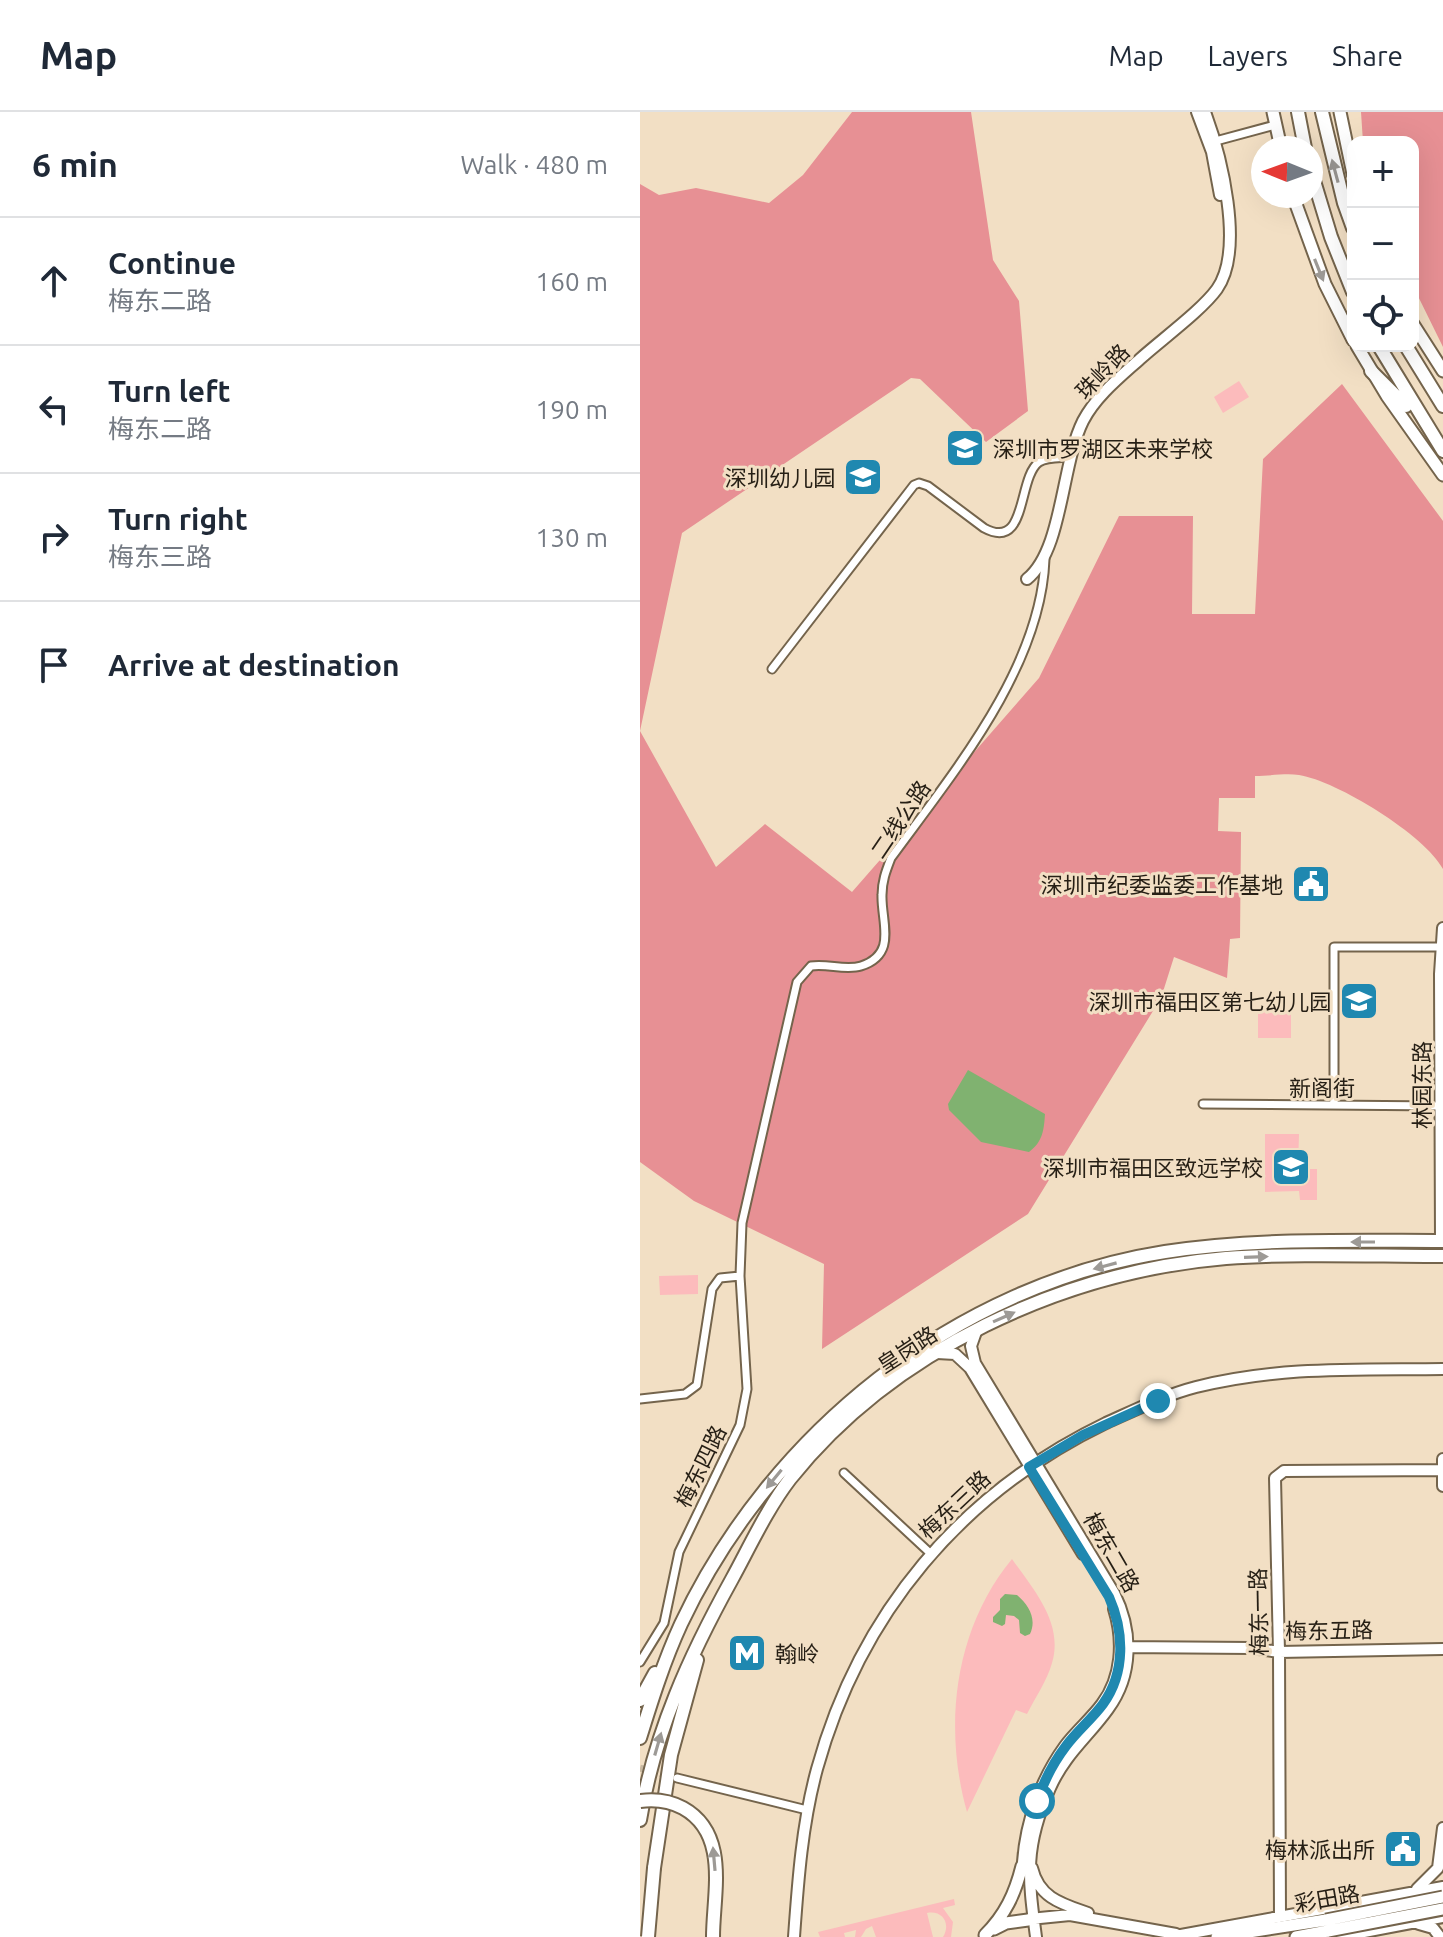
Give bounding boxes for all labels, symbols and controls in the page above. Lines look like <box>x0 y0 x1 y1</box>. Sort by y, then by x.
text: Map <box>40 34 117 76</box>
text: Map <box>1108 40 1164 71</box>
text: Layers <box>1208 40 1288 71</box>
text: Share <box>1332 40 1403 71</box>
north arrow <box>1251 136 1323 208</box>
map controls <box>1347 136 1419 352</box>
button: + <box>1347 136 1419 208</box>
text: 6 min <box>32 145 118 183</box>
text: Walk · 480 m <box>460 150 608 179</box>
one-way arrow <box>1329 158 1341 183</box>
button: − <box>1347 208 1419 280</box>
text: Continue <box>108 246 236 280</box>
one-way arrow <box>1313 258 1326 282</box>
icon: ahead <box>32 259 76 303</box>
text: 160 m <box>536 267 608 296</box>
button: locate <box>1347 280 1419 352</box>
text: 梅东二路 <box>108 286 212 315</box>
street label: 珠岭路 <box>1070 339 1134 403</box>
text: Turn left <box>108 374 230 408</box>
icon: left <box>32 387 76 431</box>
text: 190 m <box>536 395 608 424</box>
text: 梅东二路 <box>108 414 212 443</box>
school or university icon: 深圳市罗湖区未来学校 <box>944 427 986 469</box>
place label: 深圳市罗湖区未来学校 <box>993 436 1213 461</box>
school or university icon: 深圳幼儿园 <box>842 456 884 498</box>
place label: 深圳幼儿园 <box>725 465 835 490</box>
text: Turn right <box>108 502 248 536</box>
icon: right <box>32 515 76 559</box>
text: 130 m <box>536 523 608 552</box>
text: 梅东三路 <box>108 542 212 571</box>
icon: arrive <box>32 643 76 687</box>
text: Arrive at destination <box>108 648 400 682</box>
street label: 二线公路 <box>865 776 935 862</box>
public building icon: 深圳市纪委监委工作基地 <box>1290 863 1332 905</box>
place label: 深圳市纪委监委工作基地 <box>1041 872 1283 897</box>
school or university icon: 深圳市福田区第七幼儿园 <box>1338 980 1380 1022</box>
place label: 深圳市福田区第七幼儿园 <box>1089 989 1331 1014</box>
street label: 林园东路 <box>1409 1041 1434 1129</box>
street label: 新阁街 <box>1289 1075 1355 1100</box>
school or university icon: 深圳市福田区致远学校 <box>1270 1146 1312 1188</box>
place label: 深圳市福田区致远学校 <box>1043 1155 1263 1180</box>
one-way arrow <box>1350 1236 1375 1248</box>
one-way arrow <box>1244 1250 1269 1263</box>
one-way arrow <box>1092 1260 1116 1273</box>
one-way arrow <box>993 1311 1016 1324</box>
street label: 皇岗路 <box>873 1321 941 1377</box>
route end <box>1140 1383 1176 1419</box>
street label: 梅东四路 <box>669 1421 731 1511</box>
street label: 梅东三路 <box>913 1465 995 1543</box>
one-way arrow <box>767 1469 783 1489</box>
street label: 梅东二路 <box>1079 1508 1145 1596</box>
street label: 梅东一路 <box>1245 1568 1271 1656</box>
street label: 梅东五路 <box>1285 1617 1373 1643</box>
metro station icon: 翰岭 <box>726 1632 768 1674</box>
place label: 翰岭 <box>775 1641 819 1666</box>
one-way arrow <box>652 1731 665 1755</box>
route start <box>1019 1783 1055 1819</box>
public building icon: 梅林派出所 <box>1382 1828 1424 1870</box>
place label: 梅林派出所 <box>1265 1837 1375 1862</box>
one-way arrow <box>707 1846 720 1871</box>
street label: 彩田路 <box>1292 1880 1362 1916</box>

